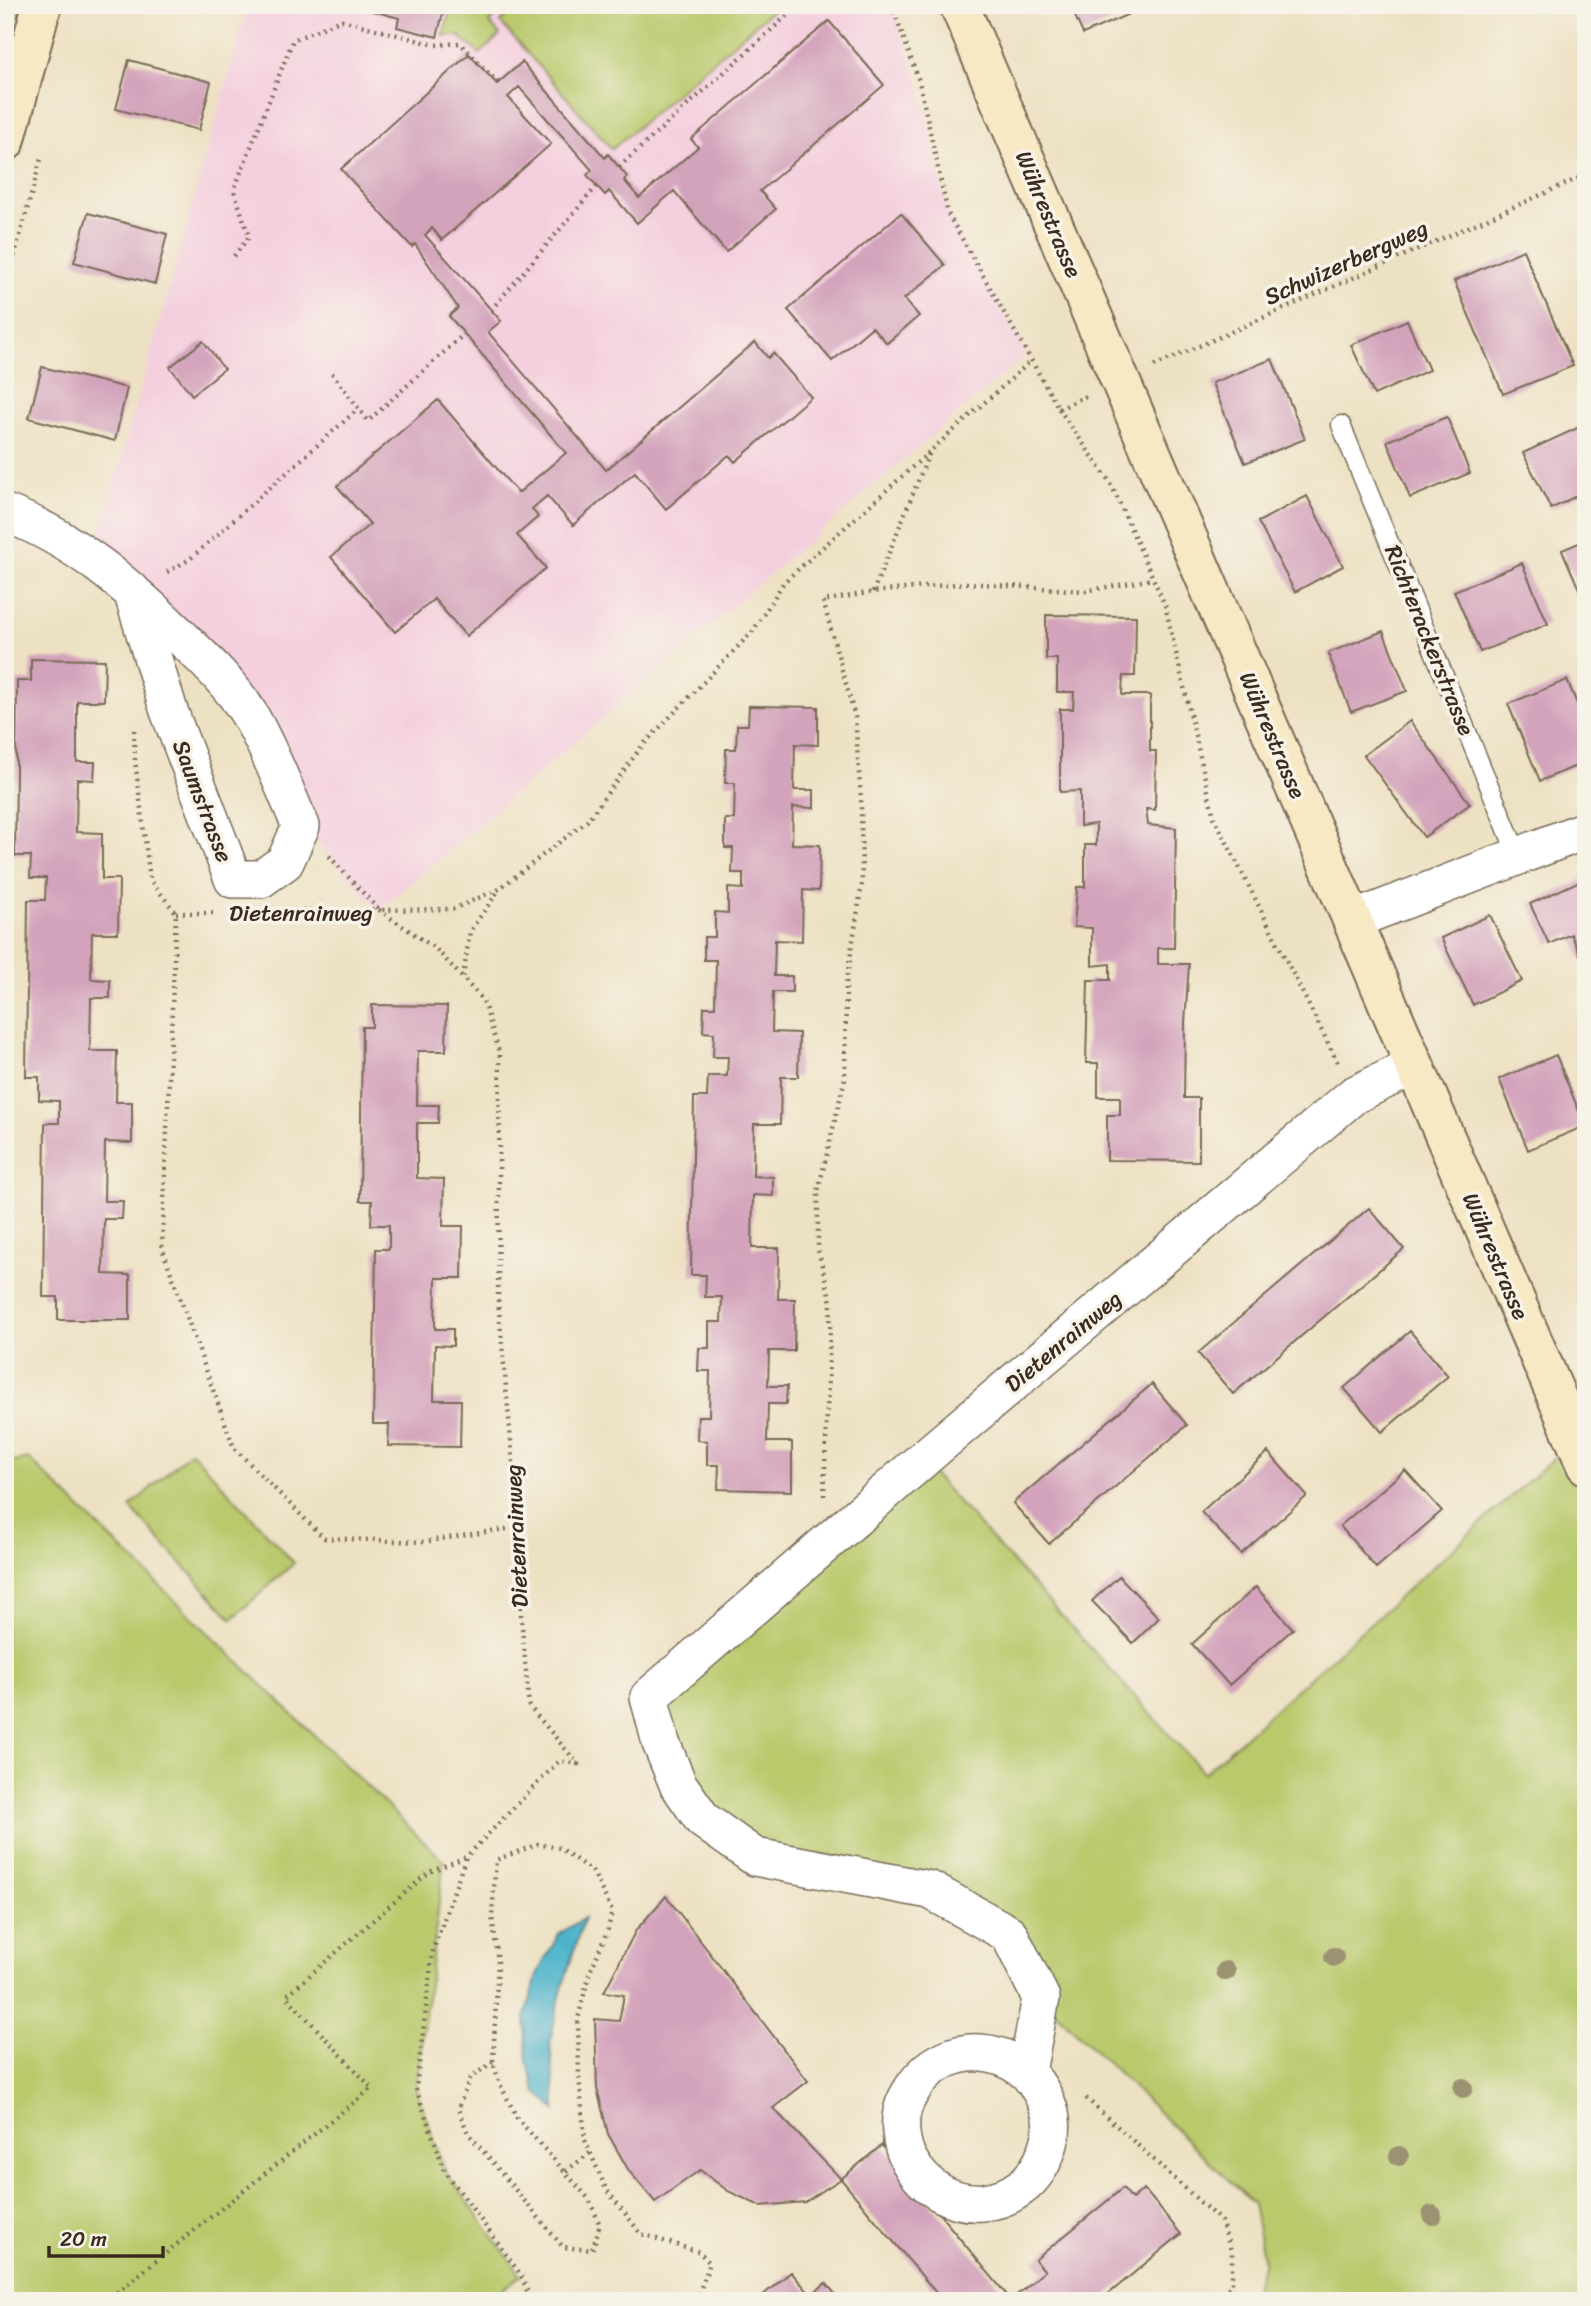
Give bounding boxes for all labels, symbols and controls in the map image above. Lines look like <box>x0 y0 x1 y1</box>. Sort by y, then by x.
street label: Wührestrasse <box>1003 144 1094 284</box>
street label: Schwizerbergweg <box>1257 208 1435 317</box>
street label: Richterackerstrasse <box>1373 539 1487 742</box>
street label: Wührestrasse <box>1227 665 1318 805</box>
street label: Saumstrasse <box>160 734 245 869</box>
street label: Dietenrainweg <box>229 893 373 934</box>
street label: Wührestrasse <box>1450 1186 1541 1326</box>
street label: Dietenrainweg <box>995 1279 1132 1403</box>
street label: Dietenrainweg <box>492 1463 541 1609</box>
scale bar <box>49 2215 163 2259</box>
text: 20 m <box>60 2220 107 2258</box>

